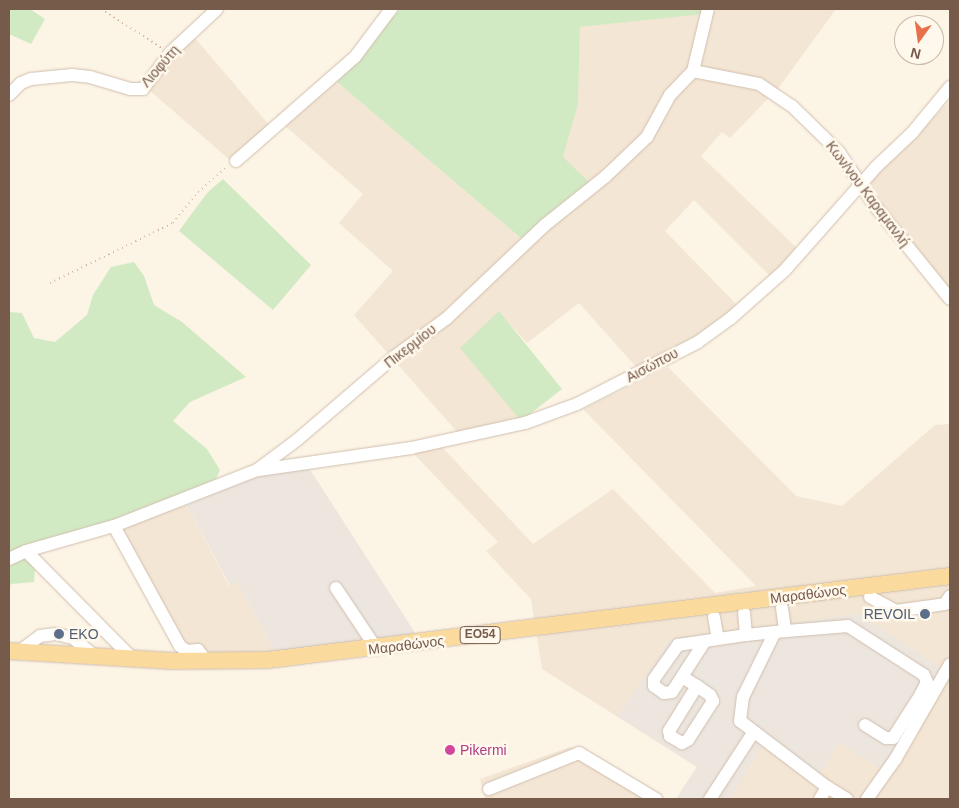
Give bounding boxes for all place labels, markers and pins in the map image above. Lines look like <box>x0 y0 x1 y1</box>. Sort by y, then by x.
place label: REVOIL <box>864 606 915 622</box>
marker: REVOIL <box>919 608 931 620</box>
place label: EKO <box>69 626 99 642</box>
marker: EKO <box>53 628 65 640</box>
place label: Pikermi <box>460 742 507 758</box>
marker: Pikermi <box>444 744 456 756</box>

